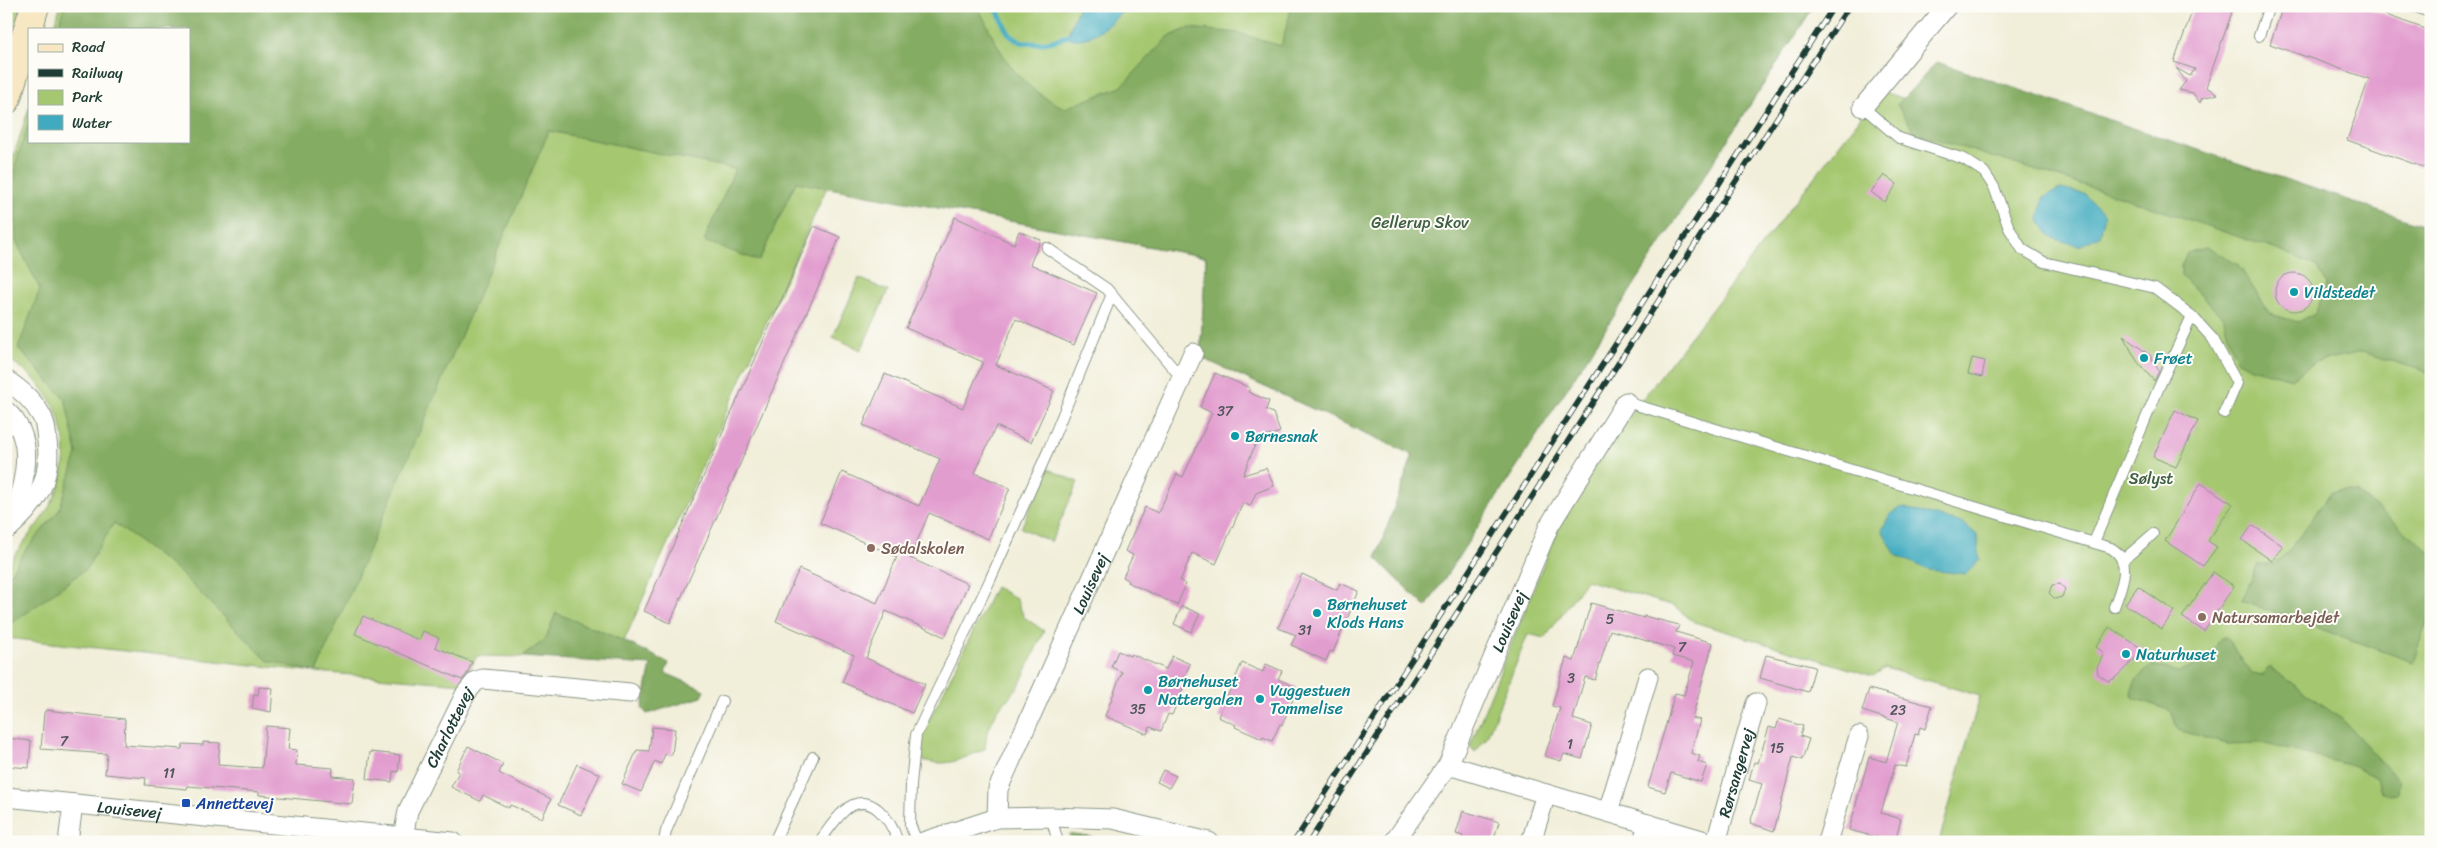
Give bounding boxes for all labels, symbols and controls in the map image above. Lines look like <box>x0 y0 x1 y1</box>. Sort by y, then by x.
legend <box>28 28 190 142</box>
text: Road <box>72 34 105 60</box>
text: Railway <box>72 60 123 86</box>
text: Park <box>72 84 103 110</box>
text: Water <box>72 110 112 136</box>
park label: Gellerup Skov <box>1371 208 1469 237</box>
place label: Vildstedet <box>2304 278 2376 307</box>
marker: Vildstedet <box>2288 286 2300 298</box>
place label: Frøet <box>2154 344 2193 373</box>
marker: Frøet <box>2138 352 2150 364</box>
house number: 37 <box>1217 399 1234 424</box>
place label: Børnesnak <box>1245 422 1319 451</box>
marker: Børnesnak <box>1229 430 1241 442</box>
park label: Sølyst <box>2129 464 2173 493</box>
place label: Sødalskolen <box>881 534 965 563</box>
marker: Sødalskolen <box>865 542 877 554</box>
street label: Louisevej <box>1064 547 1117 619</box>
street label: Louisevej <box>1483 585 1536 657</box>
place label: Børnehuset Klods Hans <box>1327 590 1408 637</box>
place label: Natursamarbejdet <box>2212 603 2340 632</box>
marker: Børnehuset Klods Hans <box>1311 607 1323 619</box>
house number: 5 <box>1606 607 1615 632</box>
marker: Natursamarbejdet <box>2196 611 2208 623</box>
house number: 31 <box>1298 618 1312 643</box>
house number: 7 <box>1678 635 1687 660</box>
place label: Naturhuset <box>2136 640 2217 669</box>
marker: Naturhuset <box>2120 648 2132 660</box>
house number: 3 <box>1567 666 1575 691</box>
place label: Børnehuset Nattergalen <box>1158 667 1243 714</box>
place label: Vuggestuen Tommelise <box>1270 676 1351 723</box>
street label: Charlottevej <box>417 679 482 773</box>
marker: Børnehuset Nattergalen <box>1142 684 1154 696</box>
marker: Vuggestuen Tommelise <box>1254 693 1266 705</box>
house number: 35 <box>1130 697 1147 722</box>
house number: 23 <box>1890 698 1906 723</box>
street label: Rørsangervej <box>1710 724 1763 821</box>
house number: 7 <box>60 729 69 754</box>
house number: 1 <box>1567 732 1573 757</box>
house number: 15 <box>1770 736 1785 761</box>
house number: 11 <box>163 761 175 786</box>
place label: Annettevej <box>195 789 275 818</box>
street label: Louisevej <box>96 792 164 828</box>
marker: Annettevej <box>180 797 192 809</box>

